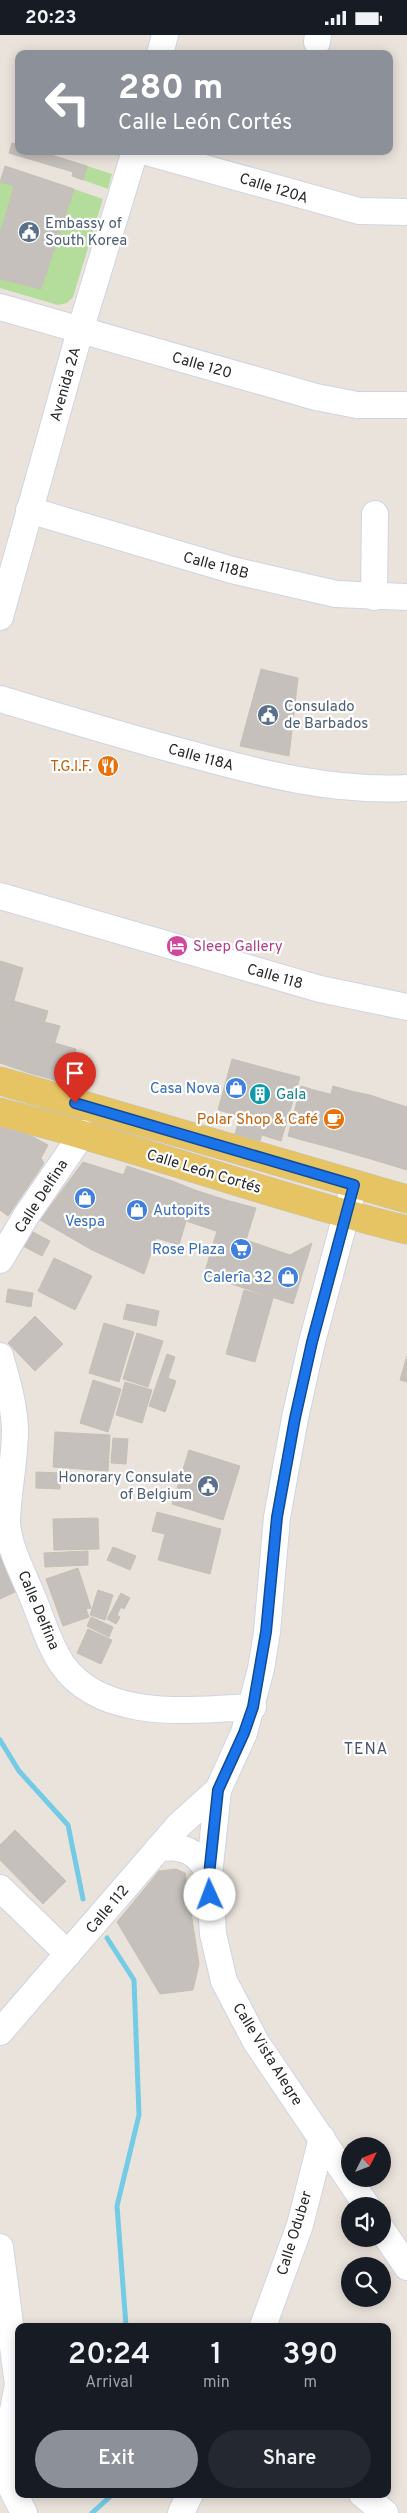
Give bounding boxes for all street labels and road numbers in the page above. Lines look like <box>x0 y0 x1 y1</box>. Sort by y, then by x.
street label: Calle 120A <box>237 170 310 209</box>
street label: Avenida 2A <box>47 345 86 424</box>
street label: Calle 120 <box>169 349 234 384</box>
street label: Calle 118B <box>181 549 251 584</box>
street label: Calle 118A <box>166 741 236 776</box>
street label: Calle 118 <box>244 960 305 994</box>
street label: Calle León Cortés <box>144 1146 263 1199</box>
street label: Calle Delfina <box>11 1156 73 1237</box>
street label: Calle Delfina <box>12 1568 63 1653</box>
street label: Calle 112 <box>82 1882 134 1938</box>
street label: Calle Vista Alegre <box>227 2000 306 2110</box>
street label: Calle Oduber <box>274 2189 317 2278</box>

